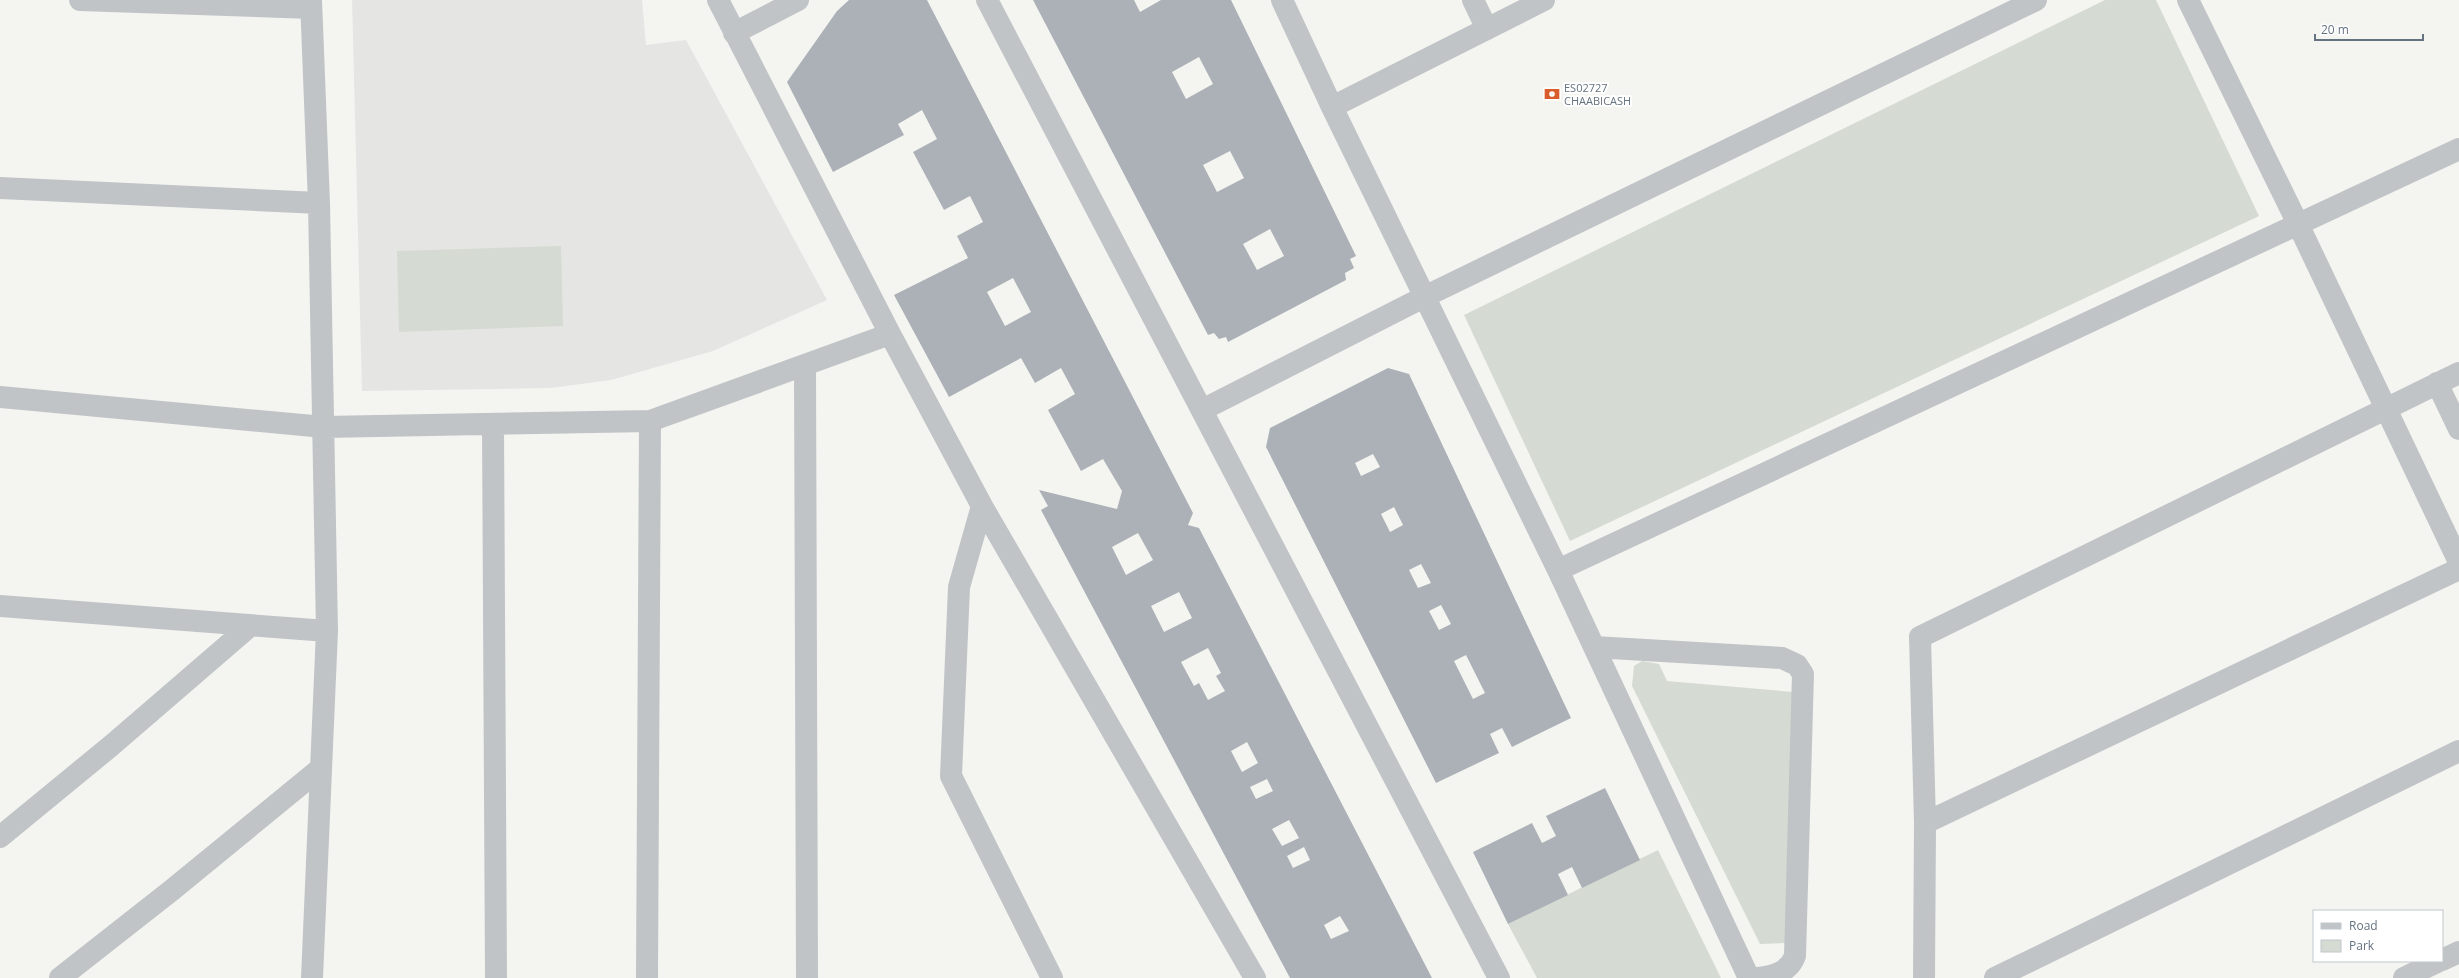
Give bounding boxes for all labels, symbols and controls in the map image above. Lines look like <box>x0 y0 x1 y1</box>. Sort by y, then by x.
scale bar <box>2315 16 2423 42</box>
text: 20 m <box>2321 21 2349 38</box>
place label: ES02727 CHAABICASH <box>1564 80 1631 108</box>
bank icon: ES02727 CHAABICASH <box>1543 85 1561 103</box>
legend <box>2313 910 2443 962</box>
text: Road <box>2349 917 2378 934</box>
text: Park <box>2349 937 2375 954</box>

